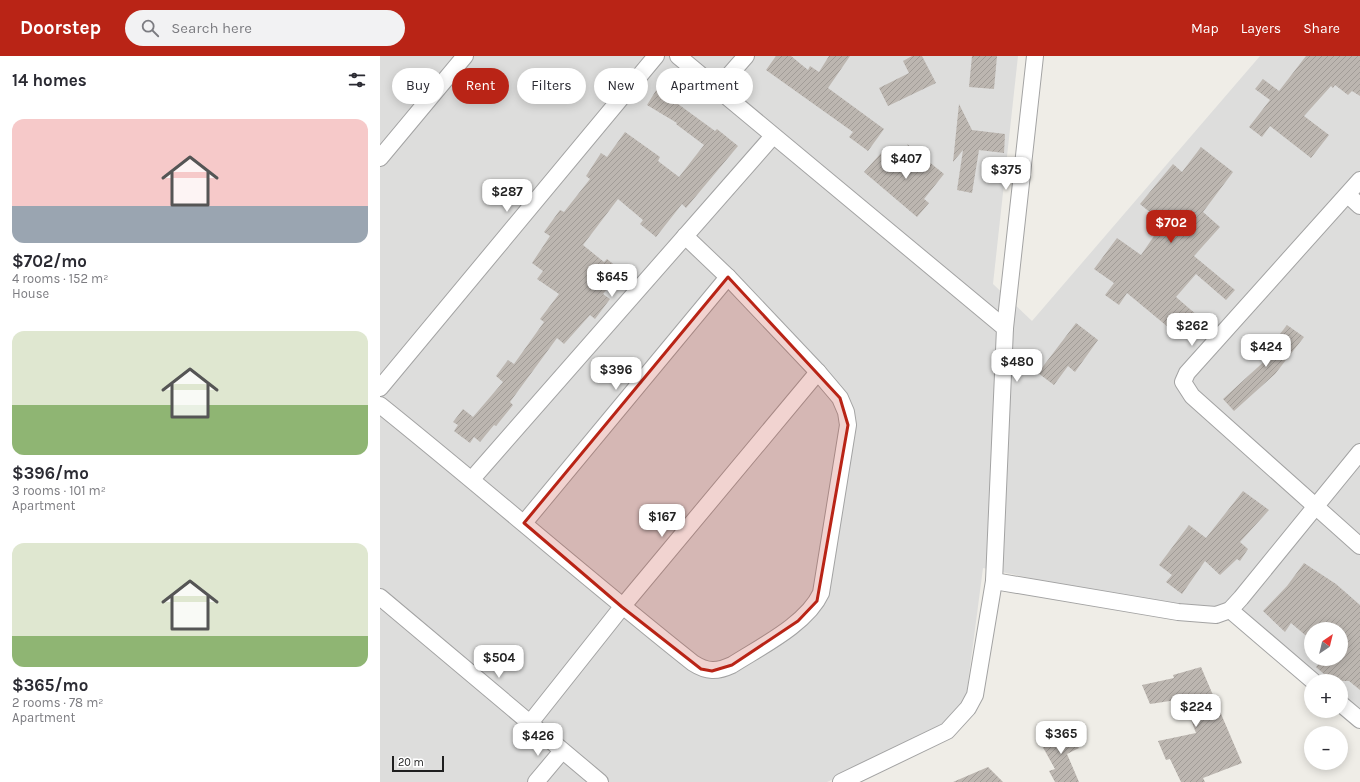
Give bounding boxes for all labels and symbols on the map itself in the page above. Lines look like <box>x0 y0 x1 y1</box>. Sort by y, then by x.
pin: $407 <box>882 146 930 180</box>
pin: $375 <box>982 157 1030 191</box>
pin: $287 <box>483 179 531 213</box>
pin: $702 <box>1147 210 1195 244</box>
pin: $645 <box>588 264 636 298</box>
pin: $262 <box>1168 313 1216 347</box>
pin: $424 <box>1242 334 1290 368</box>
pin: $480 <box>993 349 1041 383</box>
pin: $396 <box>592 357 640 391</box>
pin: $167 <box>638 504 686 538</box>
north arrow <box>1304 622 1348 666</box>
pin: $504 <box>475 645 523 679</box>
pin: $224 <box>1172 694 1220 728</box>
pin: $365 <box>1037 721 1085 755</box>
pin: $426 <box>514 723 562 757</box>
scale bar <box>392 754 444 773</box>

